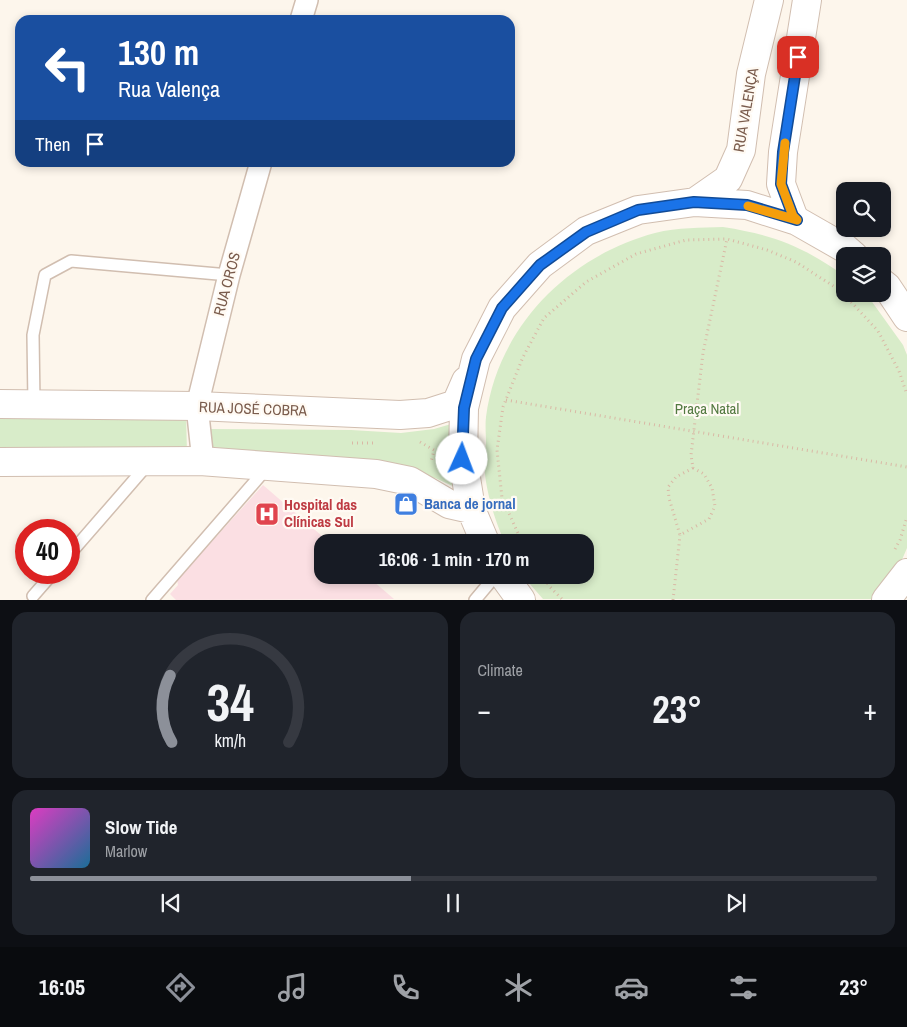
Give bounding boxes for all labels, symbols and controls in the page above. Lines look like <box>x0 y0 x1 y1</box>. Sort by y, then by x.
text: 130 m <box>118 29 199 76</box>
icon: left <box>35 35 100 100</box>
pin <box>777 36 819 78</box>
icon: arrive <box>784 43 812 71</box>
street label: RUA VALENÇA <box>728 65 763 154</box>
text: Rua Valença <box>118 74 220 104</box>
icon: arrive <box>81 130 109 158</box>
text: Then <box>35 131 71 157</box>
map controls <box>836 182 891 302</box>
button: search <box>836 182 891 237</box>
button: layers <box>836 247 891 302</box>
street label: RUA OROS <box>208 250 245 318</box>
street label: RUA JOSÉ COBRA <box>199 396 308 421</box>
park label: Praça Natal <box>675 398 739 419</box>
position arrow <box>435 432 487 484</box>
shop icon: Banca de jornal <box>393 491 419 517</box>
place label: Banca de jornal <box>424 493 516 514</box>
place label: Hospital das Clínicas Sul <box>284 494 357 532</box>
hospital icon: Hospital das Clínicas Sul <box>254 501 280 527</box>
speed limit sign: 40 <box>15 519 80 584</box>
text: 16:06 · 1 min · 170 m <box>379 546 529 572</box>
text: Climate <box>478 659 523 681</box>
text: 34 <box>206 667 254 737</box>
text: 23° <box>652 684 702 735</box>
text: − <box>478 691 491 729</box>
text: + <box>864 691 877 729</box>
text: km/h <box>214 729 246 753</box>
text: Slow Tide <box>105 814 177 840</box>
text: Marlow <box>105 840 147 862</box>
icon: previous <box>157 889 185 917</box>
icon: pause <box>439 889 467 917</box>
icon: next <box>722 889 750 917</box>
icon: directions <box>163 970 198 1005</box>
icon: music <box>275 970 310 1005</box>
icon: phone <box>388 970 423 1005</box>
icon: climate <box>501 970 536 1005</box>
icon: car <box>614 970 649 1005</box>
icon: filters <box>726 970 761 1005</box>
text: 16:05 <box>39 972 85 1002</box>
text: 23° <box>839 972 868 1002</box>

